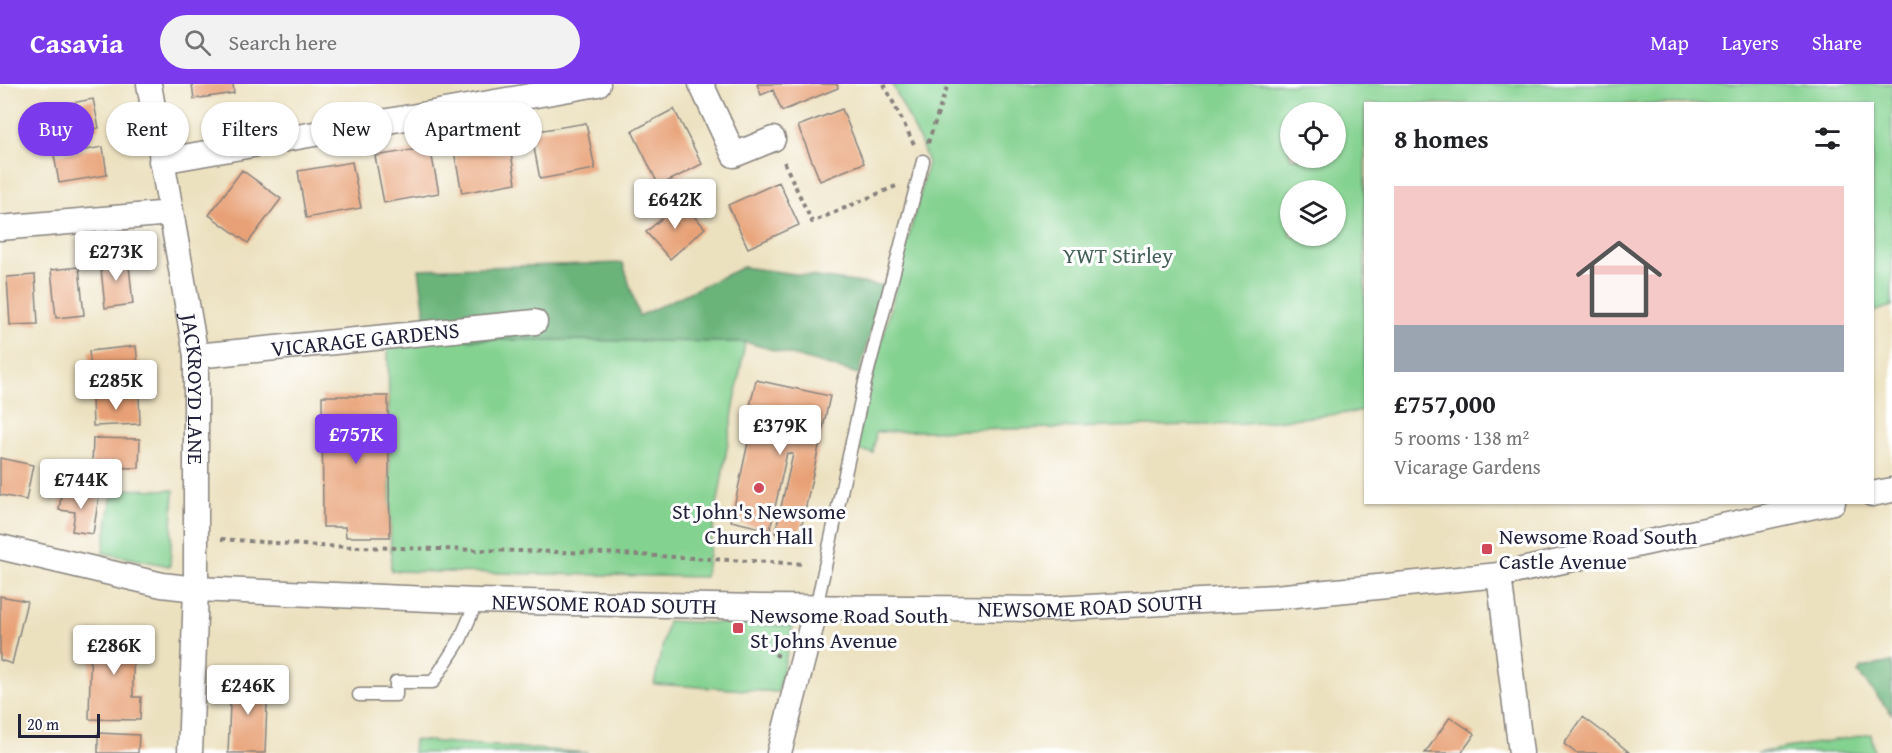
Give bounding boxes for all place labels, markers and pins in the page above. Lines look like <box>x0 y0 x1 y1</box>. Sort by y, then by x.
pin: £642K <box>633 179 717 230</box>
pin: £273K <box>74 231 158 282</box>
pin: £285K <box>74 360 158 411</box>
pin: £379K <box>738 405 822 456</box>
pin: £757K <box>314 414 398 465</box>
pin: £744K <box>39 459 123 510</box>
marker: St John's Newsome Church Hall <box>752 481 766 495</box>
place label: St John's Newsome Church Hall <box>672 495 846 552</box>
place label: Newsome Road South Castle Avenue <box>1499 520 1698 577</box>
marker: Newsome Road South Castle Avenue <box>1480 542 1494 556</box>
place label: Newsome Road South St Johns Avenue <box>750 599 949 656</box>
marker: Newsome Road South St Johns Avenue <box>731 621 745 635</box>
pin: £286K <box>72 625 156 676</box>
pin: £246K <box>206 665 290 716</box>

